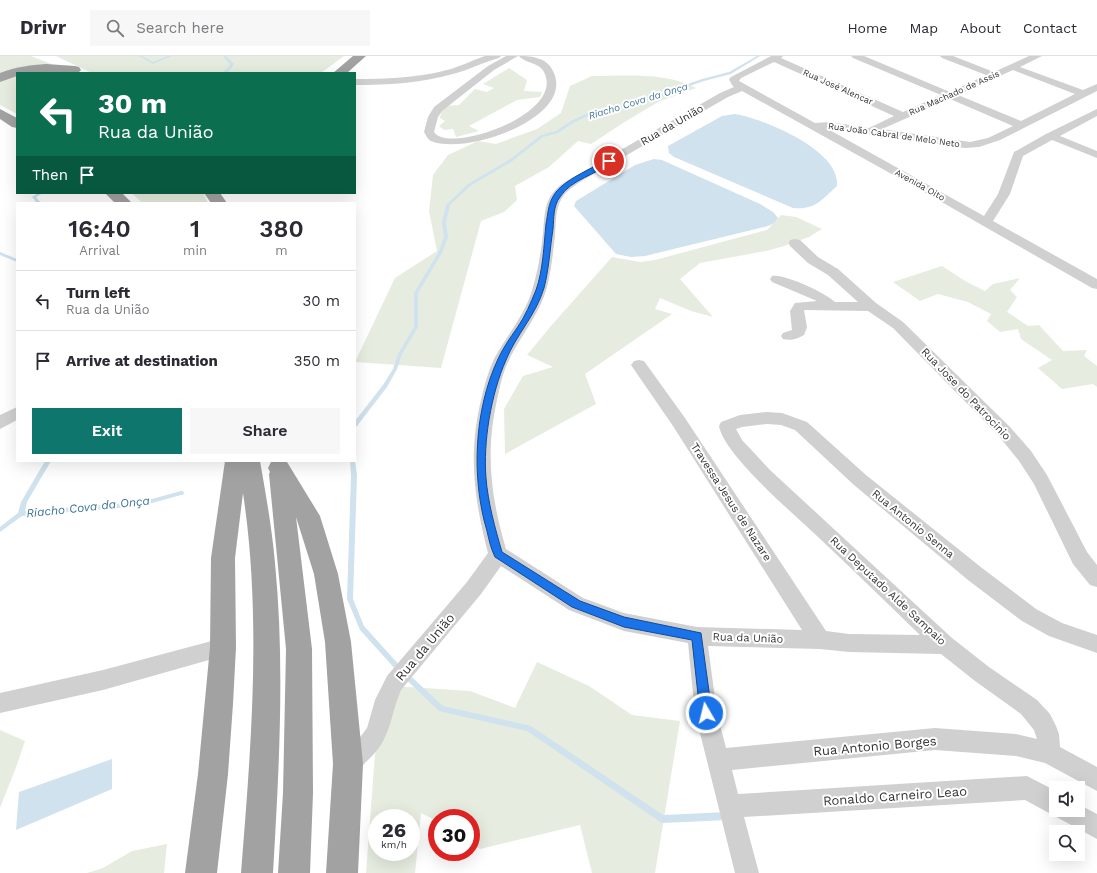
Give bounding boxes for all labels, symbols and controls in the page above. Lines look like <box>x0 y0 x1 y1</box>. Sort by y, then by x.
search box <box>90 10 370 46</box>
text: Drivr <box>20 16 66 39</box>
icon: search <box>104 17 126 39</box>
text: Search here <box>136 19 224 37</box>
text: Home <box>847 20 887 36</box>
text: Map <box>909 20 938 36</box>
text: About <box>960 20 1001 36</box>
text: Contact <box>1023 20 1077 36</box>
street label: Rua José Alencar <box>801 67 875 107</box>
street label: Rua Machado de Assis <box>907 68 1001 118</box>
water label: Riacho Cova da Onça <box>587 81 689 121</box>
text: 30 m <box>98 87 167 120</box>
icon: left <box>32 88 84 140</box>
street label: Rua da União <box>638 102 706 148</box>
text: Rua da União <box>98 121 214 142</box>
street label: Rua João Cabral de Melo Neto <box>827 121 961 149</box>
pin <box>592 144 626 178</box>
icon: arrive <box>598 150 620 172</box>
icon: arrive <box>76 164 98 186</box>
text: Then <box>32 166 68 184</box>
street label: Avenida Oito <box>893 167 947 203</box>
text: 16:40 <box>68 215 131 243</box>
text: 1 <box>190 215 200 243</box>
text: 380 <box>259 215 304 243</box>
text: Arrival <box>79 243 120 258</box>
text: min <box>183 243 207 258</box>
text: m <box>275 243 288 258</box>
text: Turn left <box>66 284 130 302</box>
icon: left <box>32 290 54 312</box>
text: 30 m <box>303 292 340 310</box>
text: Rua da União <box>66 302 149 317</box>
street label: Rua Jose do Patrocinio <box>919 345 1013 443</box>
icon: arrive <box>32 350 54 372</box>
text: Arrive at destination <box>66 352 218 370</box>
text: 350 m <box>294 352 340 370</box>
button: Exit <box>32 408 182 454</box>
button: Share <box>190 408 340 454</box>
street label: Travessa Jesus de Nazare <box>688 441 774 563</box>
street label: Rua Antonio Senna <box>869 487 957 561</box>
water label: Riacho Cova da Onça <box>26 493 151 520</box>
street label: Rua Deputado Alde Sampaio <box>828 534 948 648</box>
street label: Rua da União <box>392 610 458 684</box>
street label: Rua da União <box>712 630 784 646</box>
position arrow <box>685 692 727 734</box>
street label: Rua Antonio Borges <box>813 733 937 759</box>
map controls <box>1049 781 1085 861</box>
button: sound <box>1049 781 1085 817</box>
street label: Ronaldo Carneiro Leao <box>823 783 968 809</box>
speed limit sign: 30 <box>428 809 480 861</box>
text: 26 <box>382 818 406 842</box>
button: search <box>1049 825 1085 861</box>
text: km/h <box>381 839 407 850</box>

